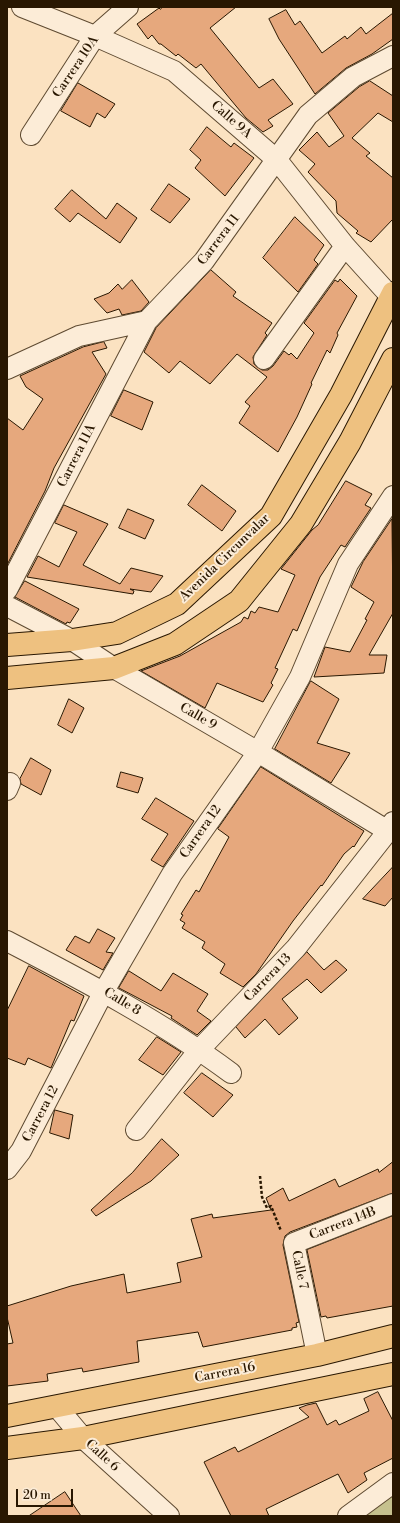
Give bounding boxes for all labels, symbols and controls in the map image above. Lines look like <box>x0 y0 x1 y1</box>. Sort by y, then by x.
street label: Carrera 10A <box>50 33 102 101</box>
street label: Calle 9A <box>207 98 255 142</box>
street label: Carrera 11 <box>195 211 243 269</box>
street label: Carrera 11A <box>54 422 100 490</box>
street label: Avenida Circunvalar <box>177 511 273 605</box>
street label: Calle 9 <box>177 700 219 734</box>
street label: Carrera 12 <box>177 802 225 862</box>
street label: Carrera 13 <box>241 951 295 1005</box>
street label: Calle 8 <box>101 985 143 1019</box>
street label: Carrera 12 <box>20 1083 62 1145</box>
street label: Carrera 14B <box>307 1204 379 1244</box>
street label: Calle 7 <box>287 1249 311 1291</box>
street label: Carrera 16 <box>193 1359 257 1387</box>
street label: Calle 6 <box>82 1437 122 1475</box>
scale bar <box>18 1481 75 1507</box>
text: 20 m <box>23 1488 51 1503</box>

